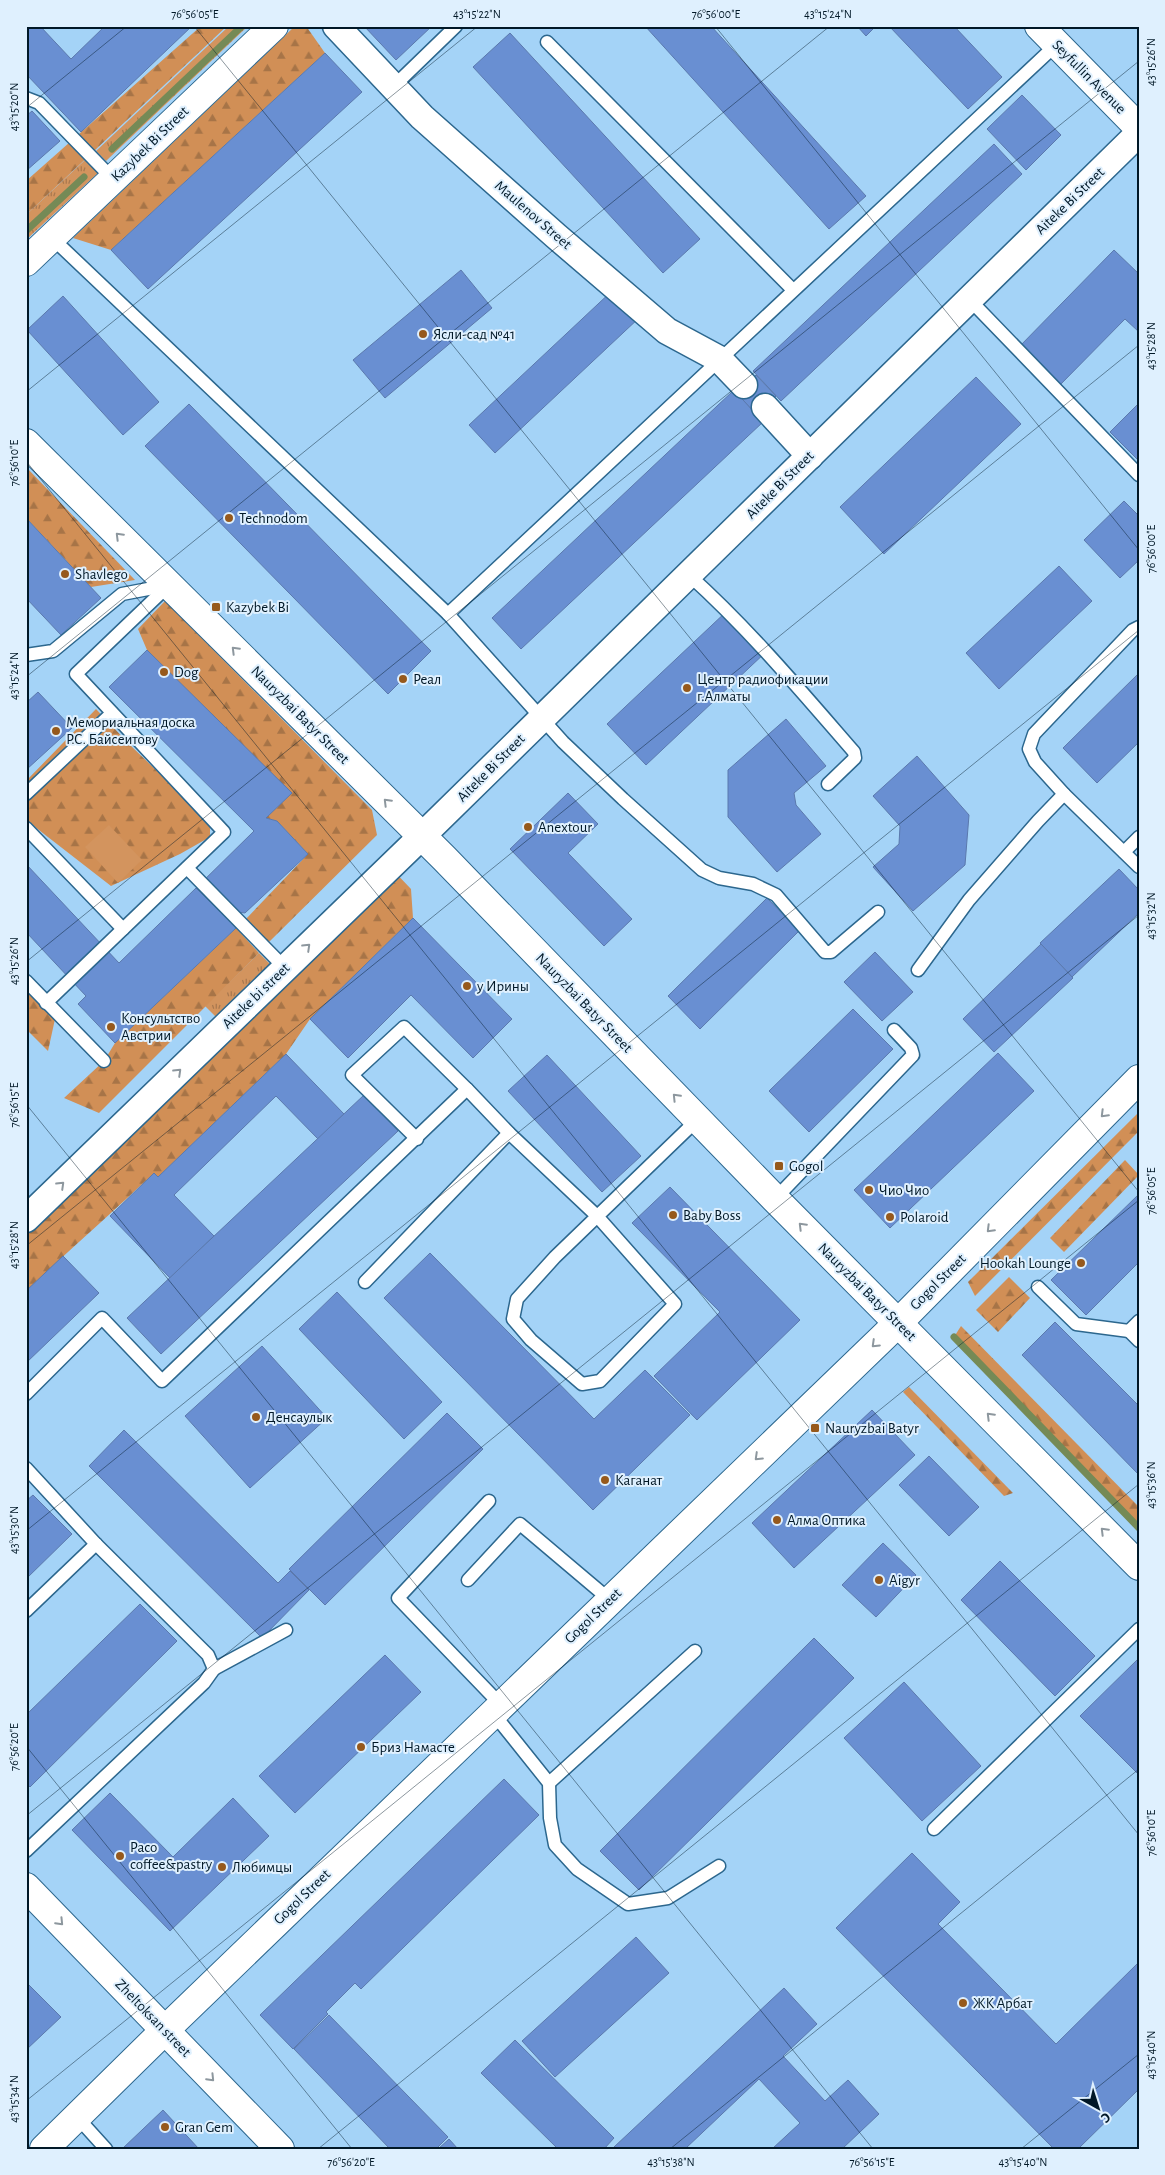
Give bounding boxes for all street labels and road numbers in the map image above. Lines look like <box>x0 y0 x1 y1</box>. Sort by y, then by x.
street label: Seyfullin Avenue <box>1049 37 1129 117</box>
street label: Kazybek Bi Street <box>108 103 192 184</box>
street label: Aiteke Bi Street <box>1033 164 1107 237</box>
street label: Maulenov Street <box>492 178 574 252</box>
street label: Aiteke Bi Street <box>743 448 817 522</box>
street label: Nauryzbai Batyr Street <box>248 663 352 767</box>
street label: Aiteke Bi Street <box>454 731 528 805</box>
street label: Nauryzbai Batyr Street <box>533 950 635 1056</box>
street label: Aiteke bi street <box>219 960 293 1032</box>
street label: Nauryzbai Batyr Street <box>815 1240 919 1344</box>
street label: Gogol Street <box>907 1251 969 1313</box>
street label: Gogol Street <box>562 1585 624 1646</box>
street label: Gogol Street <box>271 1866 333 1927</box>
street label: Zheltoksan street <box>112 1976 194 2060</box>

